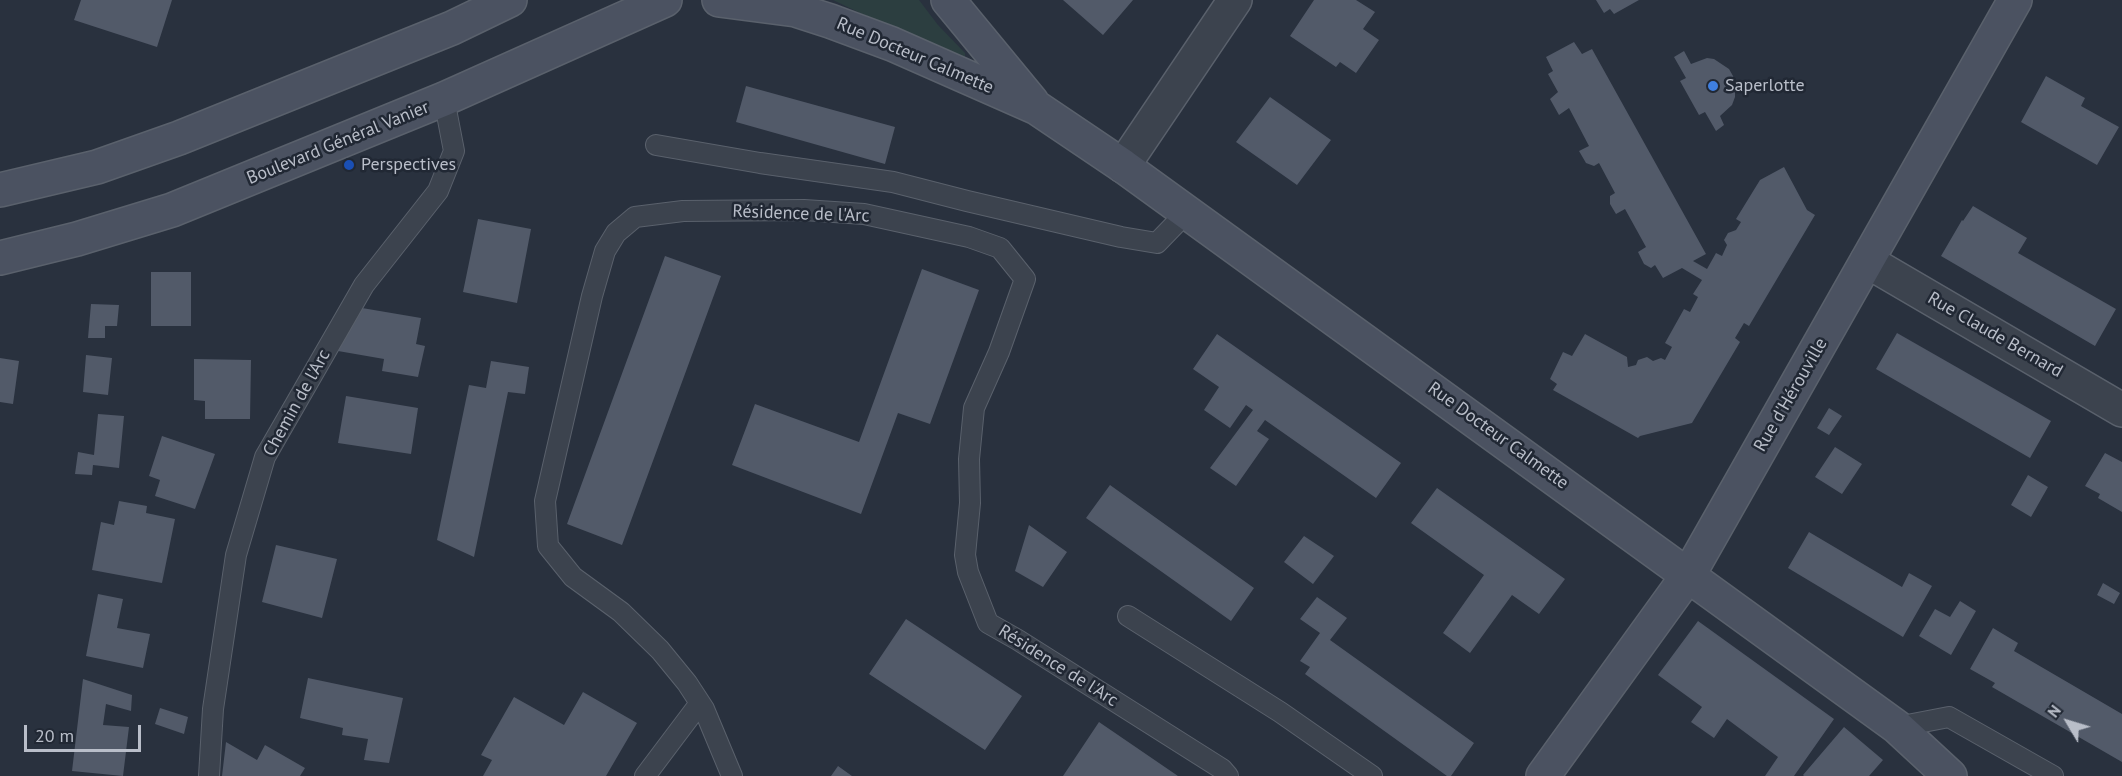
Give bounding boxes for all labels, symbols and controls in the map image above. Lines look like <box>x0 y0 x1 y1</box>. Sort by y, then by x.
street label: Rue Docteur Calmette <box>833 13 997 99</box>
place label: Saperlotte <box>1725 75 1805 97</box>
marker: Saperlotte <box>1706 79 1720 93</box>
street label: Boulevard Général Vanier <box>244 97 432 189</box>
place label: Perspectives <box>361 154 456 176</box>
marker: Perspectives <box>342 158 356 172</box>
street label: Résidence de l'Arc <box>732 201 870 227</box>
street label: Rue Claude Bernard <box>1924 288 2066 382</box>
street label: Rue d'Hérouville <box>1750 334 1832 456</box>
street label: Chemin de l'Arc <box>259 346 335 460</box>
street label: Rue Docteur Calmette <box>1424 378 1572 494</box>
street label: Résidence de l'Arc <box>994 621 1122 711</box>
north arrow <box>2038 692 2098 752</box>
text: N <box>2043 701 2065 721</box>
scale bar <box>27 713 144 751</box>
text: 20 m <box>35 724 74 747</box>

